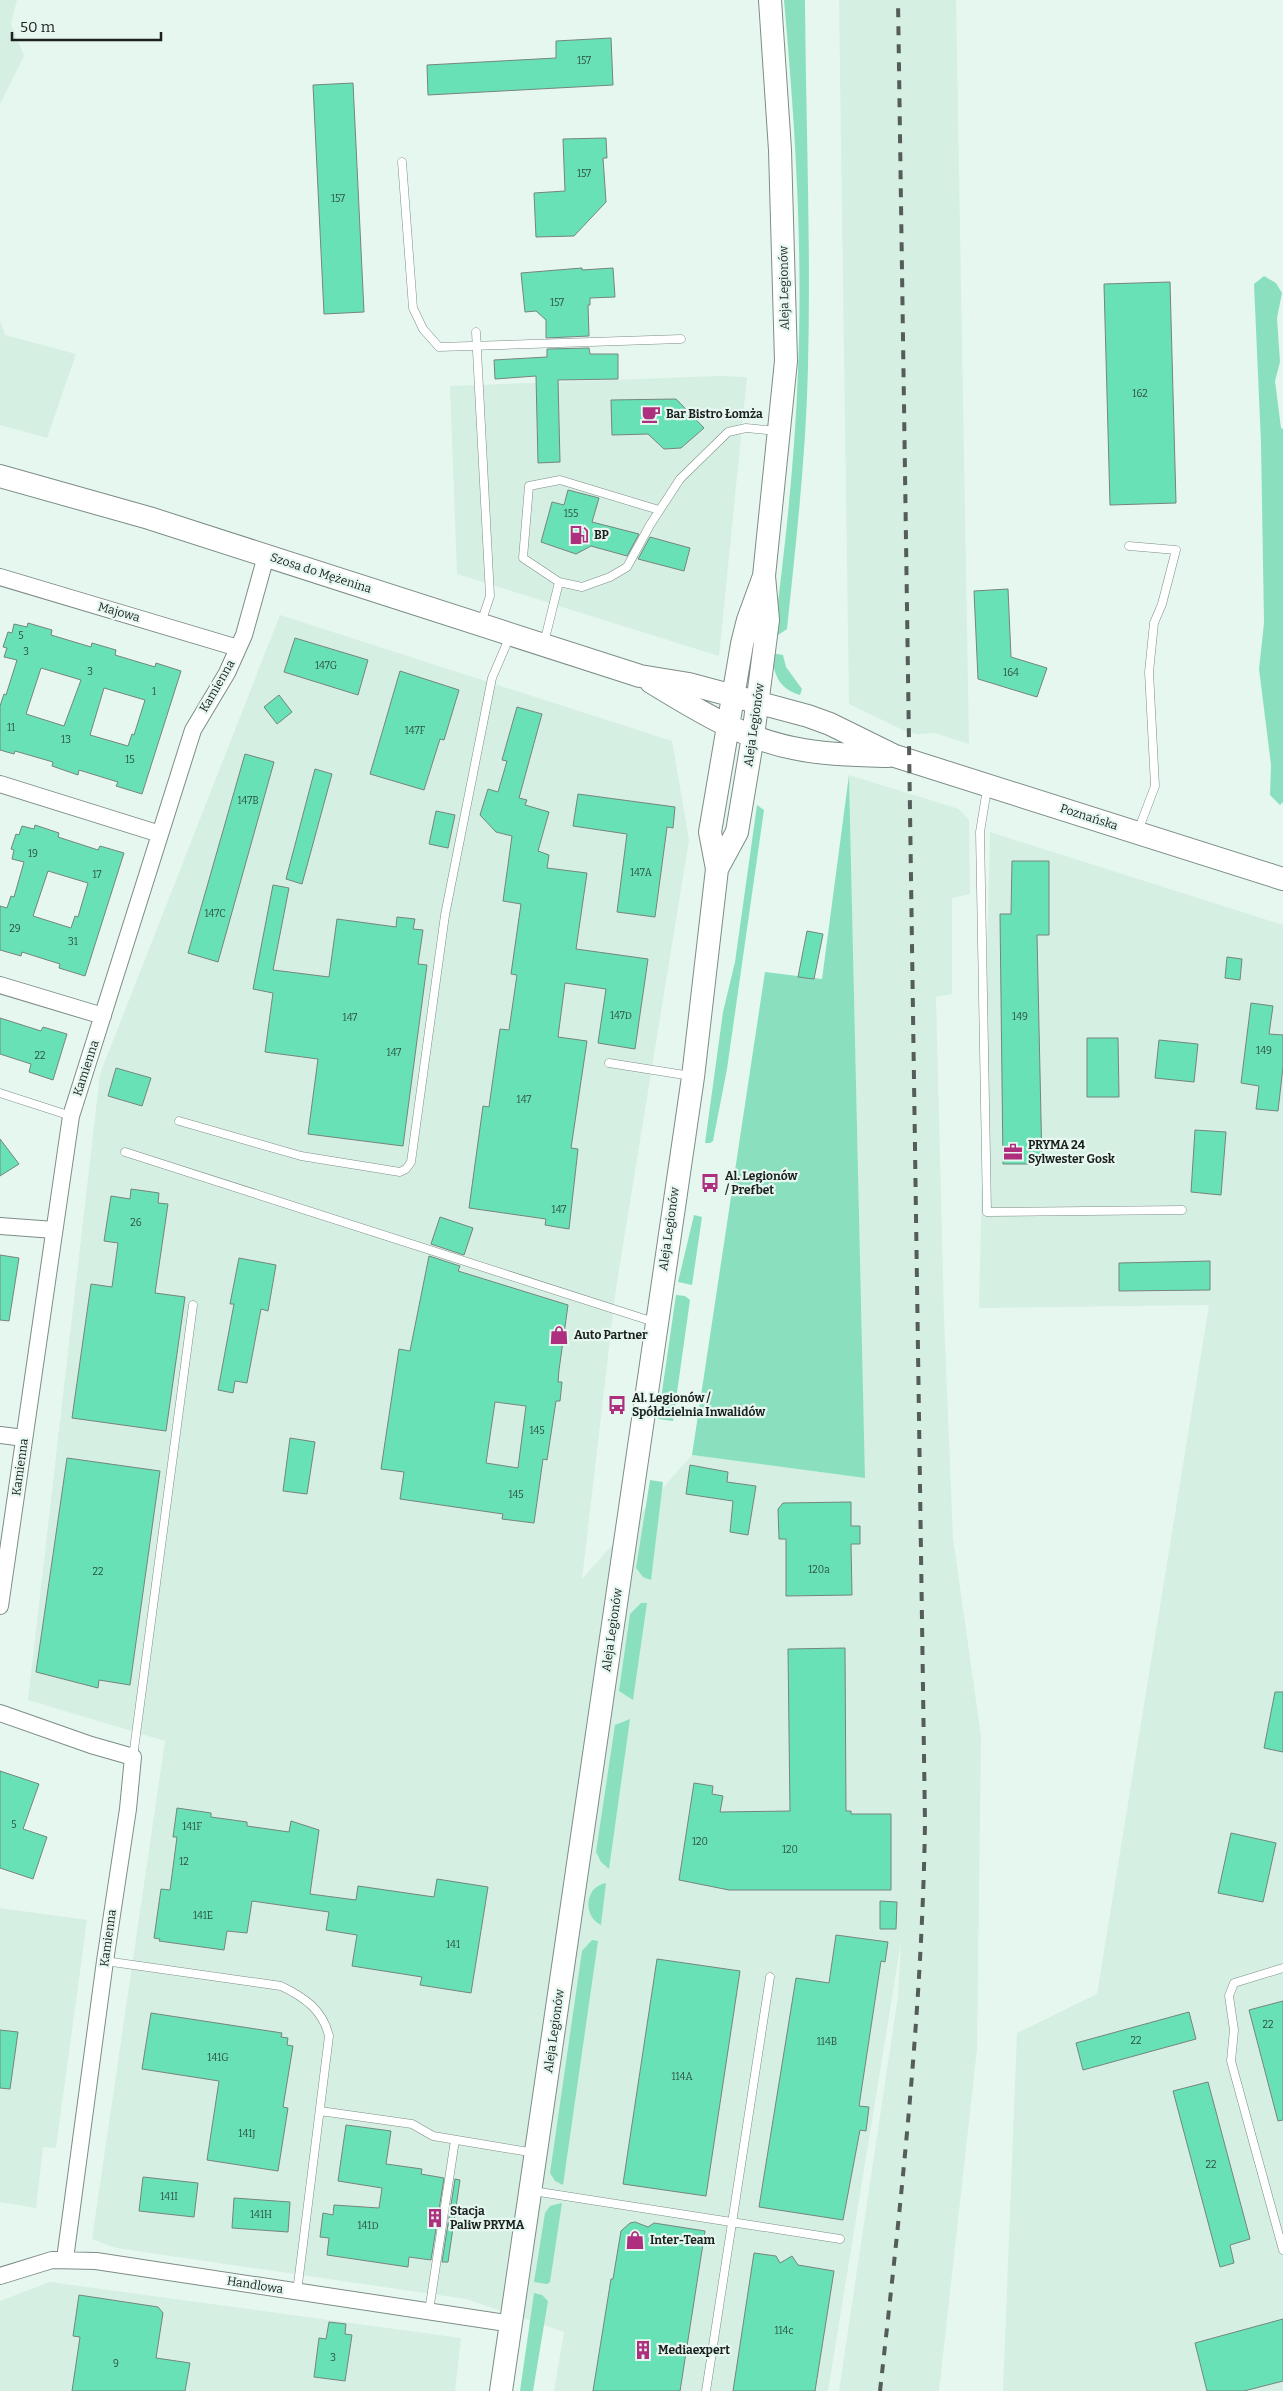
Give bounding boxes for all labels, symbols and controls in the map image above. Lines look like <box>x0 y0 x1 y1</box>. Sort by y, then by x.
scale bar <box>12 10 161 42</box>
text: 50 m <box>20 18 56 36</box>
house number: 157 <box>577 55 591 67</box>
house number: 157 <box>577 168 591 180</box>
house number: 157 <box>331 193 345 205</box>
street label: Aleja Legionów <box>776 245 792 330</box>
house number: 157 <box>550 297 564 309</box>
house number: 162 <box>1132 388 1148 400</box>
cafe icon: Bar Bistro Łomża <box>640 403 662 425</box>
place label: Bar Bistro Łomża <box>666 407 763 421</box>
house number: 155 <box>564 508 578 520</box>
fuel station icon: BP <box>568 524 590 546</box>
place label: BP <box>594 528 610 542</box>
street label: Szosa do Mężenina <box>269 550 374 596</box>
street label: Majowa <box>96 599 142 625</box>
house number: 5 <box>18 630 24 642</box>
house number: 3 <box>23 646 29 658</box>
street label: Kamienna <box>196 657 238 715</box>
house number: 147G <box>315 660 338 672</box>
house number: 3 <box>87 666 93 678</box>
house number: 164 <box>1003 667 1019 679</box>
street label: Aleja Legionów <box>741 682 767 768</box>
house number: 1 <box>152 686 156 698</box>
house number: 11 <box>7 722 15 734</box>
house number: 147F <box>405 725 426 737</box>
house number: 13 <box>61 734 71 746</box>
house number: 15 <box>125 754 135 766</box>
house number: 147B <box>237 795 259 807</box>
street label: Poznańska <box>1058 801 1120 833</box>
house number: 19 <box>28 848 38 860</box>
house number: 147A <box>630 867 653 879</box>
house number: 17 <box>93 869 101 881</box>
house number: 147C <box>204 908 226 920</box>
house number: 29 <box>9 923 21 935</box>
house number: 31 <box>68 936 78 948</box>
house number: 147D <box>610 1010 632 1022</box>
house number: 149 <box>1012 1011 1028 1023</box>
house number: 147 <box>343 1012 357 1024</box>
street label: Kamienna <box>70 1038 102 1098</box>
house number: 149 <box>1256 1045 1272 1057</box>
house number: 147 <box>387 1047 401 1059</box>
house number: 22 <box>35 1050 45 1062</box>
house number: 147 <box>517 1094 531 1106</box>
place label: PRYMA 24 Sylwester Gosk <box>1028 1138 1116 1166</box>
office icon: PRYMA 24 Sylwester Gosk <box>1002 1141 1024 1163</box>
place label: Al. Legionów / Prefbet <box>724 1169 798 1197</box>
bus stop icon: Al. Legionów / Prefbet <box>699 1172 721 1194</box>
street label: Aleja Legionów <box>656 1186 682 1272</box>
house number: 147 <box>552 1204 566 1216</box>
house number: 26 <box>130 1217 142 1229</box>
shop icon: Auto Partner <box>548 1324 570 1346</box>
place label: Auto Partner <box>574 1328 648 1342</box>
place label: Al. Legionów / Spółdzielnia Inwalidów <box>632 1391 766 1419</box>
bus stop icon: Al. Legionów / Spółdzielnia Inwalidów <box>606 1394 628 1416</box>
house number: 145 <box>529 1425 545 1437</box>
street label: Kamienna <box>9 1437 31 1497</box>
house number: 145 <box>508 1489 524 1501</box>
house number: 120a <box>808 1564 830 1576</box>
house number: 22 <box>93 1566 103 1578</box>
street label: Aleja Legionów <box>599 1587 625 1673</box>
house number: 5 <box>11 1819 17 1831</box>
house number: 141F <box>182 1821 202 1833</box>
house number: 120 <box>692 1836 708 1848</box>
house number: 120 <box>782 1844 798 1856</box>
house number: 12 <box>179 1856 189 1868</box>
street label: Kamienna <box>97 1908 119 1968</box>
house number: 141E <box>193 1910 213 1922</box>
house number: 141 <box>446 1939 460 1951</box>
street label: Aleja Legionów <box>541 1988 567 2074</box>
house number: 22 <box>1263 2019 1273 2031</box>
house number: 22 <box>1131 2035 1141 2047</box>
house number: 114B <box>817 2036 837 2048</box>
house number: 141G <box>207 2052 229 2064</box>
house number: 114A <box>671 2071 693 2083</box>
house number: 141J <box>238 2128 256 2140</box>
house number: 22 <box>1206 2159 1216 2171</box>
house number: 141I <box>160 2191 178 2203</box>
place label: Stacja Paliw PRYMA <box>450 2204 525 2232</box>
building icon: Stacja Paliw PRYMA <box>424 2207 446 2229</box>
house number: 141H <box>250 2209 272 2221</box>
house number: 141D <box>357 2220 379 2232</box>
shop icon: Inter-Team <box>624 2229 646 2251</box>
place label: Inter-Team <box>650 2233 716 2247</box>
street label: Handlowa <box>226 2274 285 2296</box>
house number: 114c <box>774 2325 794 2337</box>
building icon: Mediaexpert <box>632 2339 654 2361</box>
place label: Mediaexpert <box>658 2343 730 2357</box>
house number: 3 <box>330 2352 336 2364</box>
house number: 9 <box>113 2358 119 2370</box>

